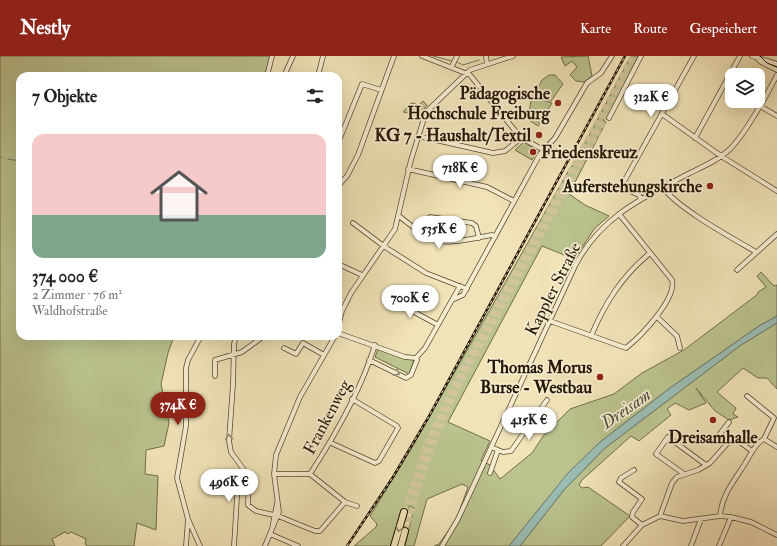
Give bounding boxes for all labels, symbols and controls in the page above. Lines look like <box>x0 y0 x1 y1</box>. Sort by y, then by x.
text: Nestly <box>20 16 70 40</box>
text: Karte <box>580 20 611 37</box>
text: Route <box>633 20 667 37</box>
text: Gespeichert <box>689 20 757 37</box>
map controls <box>725 68 765 108</box>
button: layers <box>725 68 765 108</box>
place label: Pädagogische Hochschule Freiburg <box>407 83 551 125</box>
pin: 312K € <box>618 84 684 118</box>
icon: filters <box>304 85 326 107</box>
text: 7 Objekte <box>32 86 97 107</box>
text: 312K € <box>633 89 669 105</box>
marker: Pädagogische Hochschule Freiburg <box>553 98 563 108</box>
place label: KG 7 - Haushalt/Textil <box>375 125 532 146</box>
marker: KG 7 - Haushalt/Textil <box>534 130 544 140</box>
place label: Friedenskreuz <box>541 142 639 163</box>
marker: Friedenskreuz <box>528 147 538 157</box>
pin: 718K € <box>427 155 493 189</box>
icon: home <box>143 160 215 232</box>
text: 718K € <box>442 160 478 176</box>
place label: Auferstehungskirche <box>562 176 703 198</box>
marker: Auferstehungskirche <box>705 181 715 191</box>
pin: 535K € <box>406 216 472 250</box>
text: 535K € <box>421 221 457 237</box>
street label: Kappler Straße <box>521 239 586 340</box>
text: 374 000 € <box>32 266 98 287</box>
pin: 700K € <box>377 285 443 319</box>
text: 2 Zimmer · 76 m² <box>32 287 122 303</box>
text: 700K € <box>391 290 429 306</box>
text: Waldhofstraße <box>32 303 108 319</box>
place label: Thomas Morus Burse - Westbau <box>480 357 592 398</box>
one-way arrow <box>393 369 401 376</box>
marker: Thomas Morus Burse - Westbau <box>595 372 605 382</box>
street label: Frankenweg <box>299 375 356 458</box>
water label: Dreisam <box>596 384 656 435</box>
pin: 374K € <box>145 392 211 426</box>
text: 374K € <box>159 397 197 413</box>
pin: 415K € <box>496 407 562 441</box>
text: 415K € <box>511 412 547 428</box>
marker: Dreisamhalle <box>708 415 718 425</box>
place label: Dreisamhalle <box>668 427 759 448</box>
one-way arrow <box>224 434 233 440</box>
pin: 496K € <box>196 469 262 503</box>
text: 496K € <box>209 474 249 490</box>
one-way arrow <box>395 525 404 532</box>

